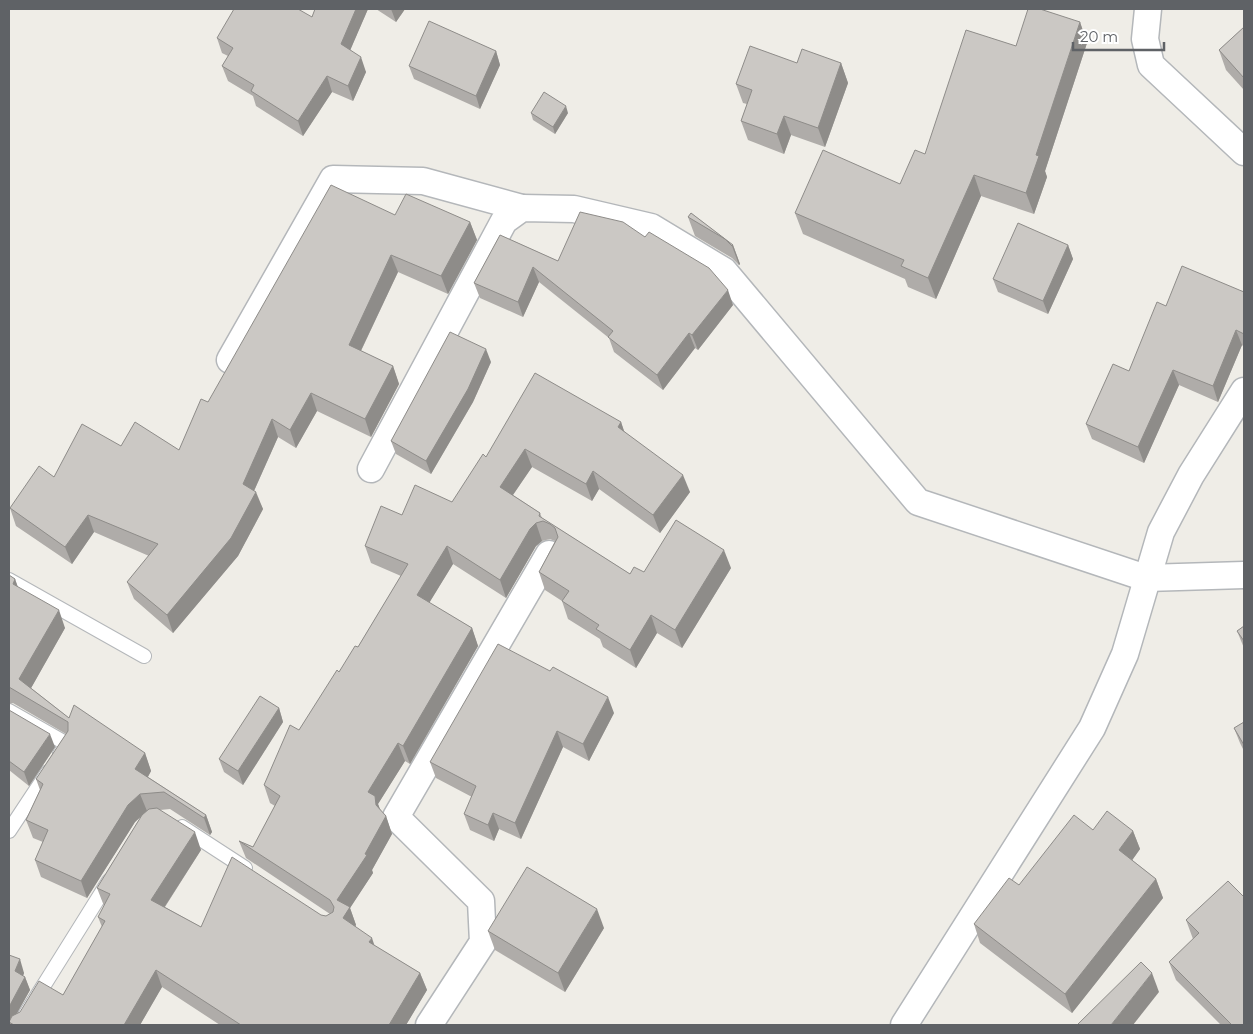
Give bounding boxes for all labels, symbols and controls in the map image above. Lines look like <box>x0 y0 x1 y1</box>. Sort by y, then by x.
scale bar <box>1073 20 1164 52</box>
text: 20 m <box>1080 27 1118 46</box>

